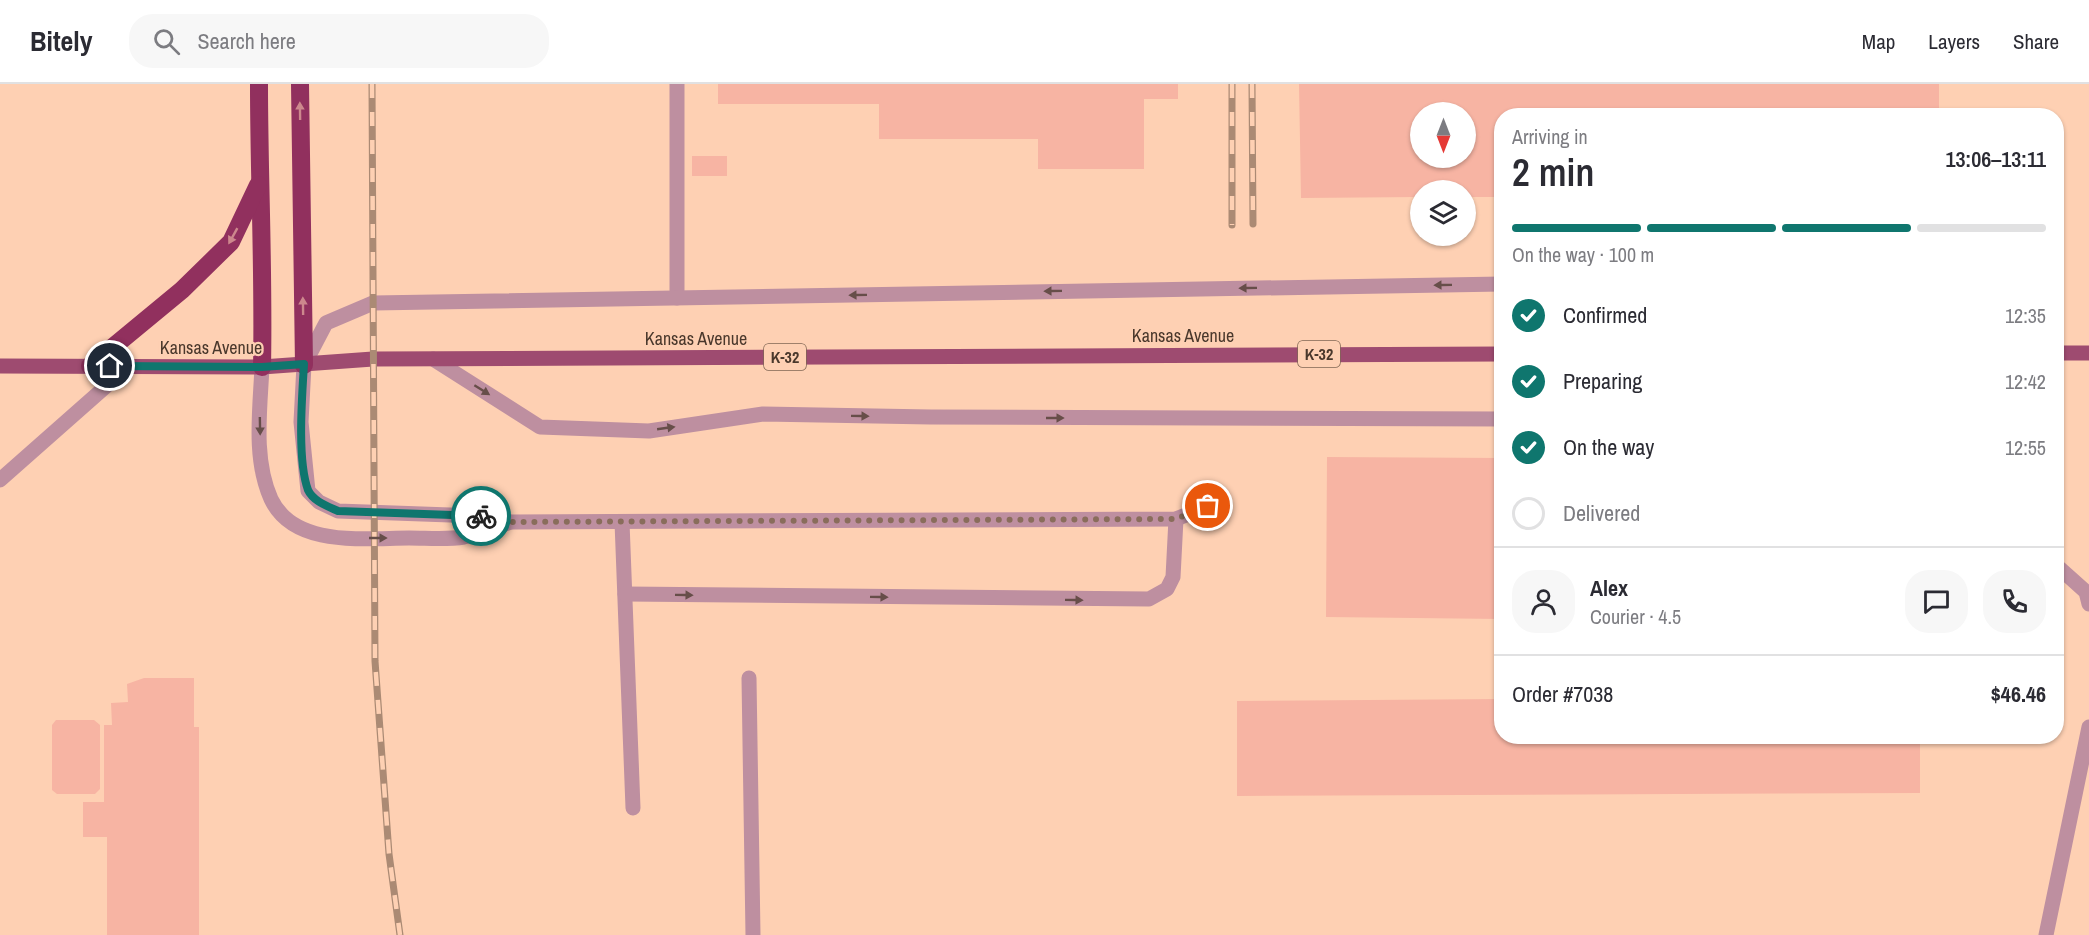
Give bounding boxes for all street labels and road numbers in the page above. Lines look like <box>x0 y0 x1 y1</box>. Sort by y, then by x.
street label: Kansas Avenue <box>1132 323 1234 348</box>
street label: Kansas Avenue <box>645 326 747 351</box>
street label: Kansas Avenue <box>160 335 262 360</box>
road number: K-32 <box>1298 341 1340 367</box>
road number: K-32 <box>764 344 806 370</box>

